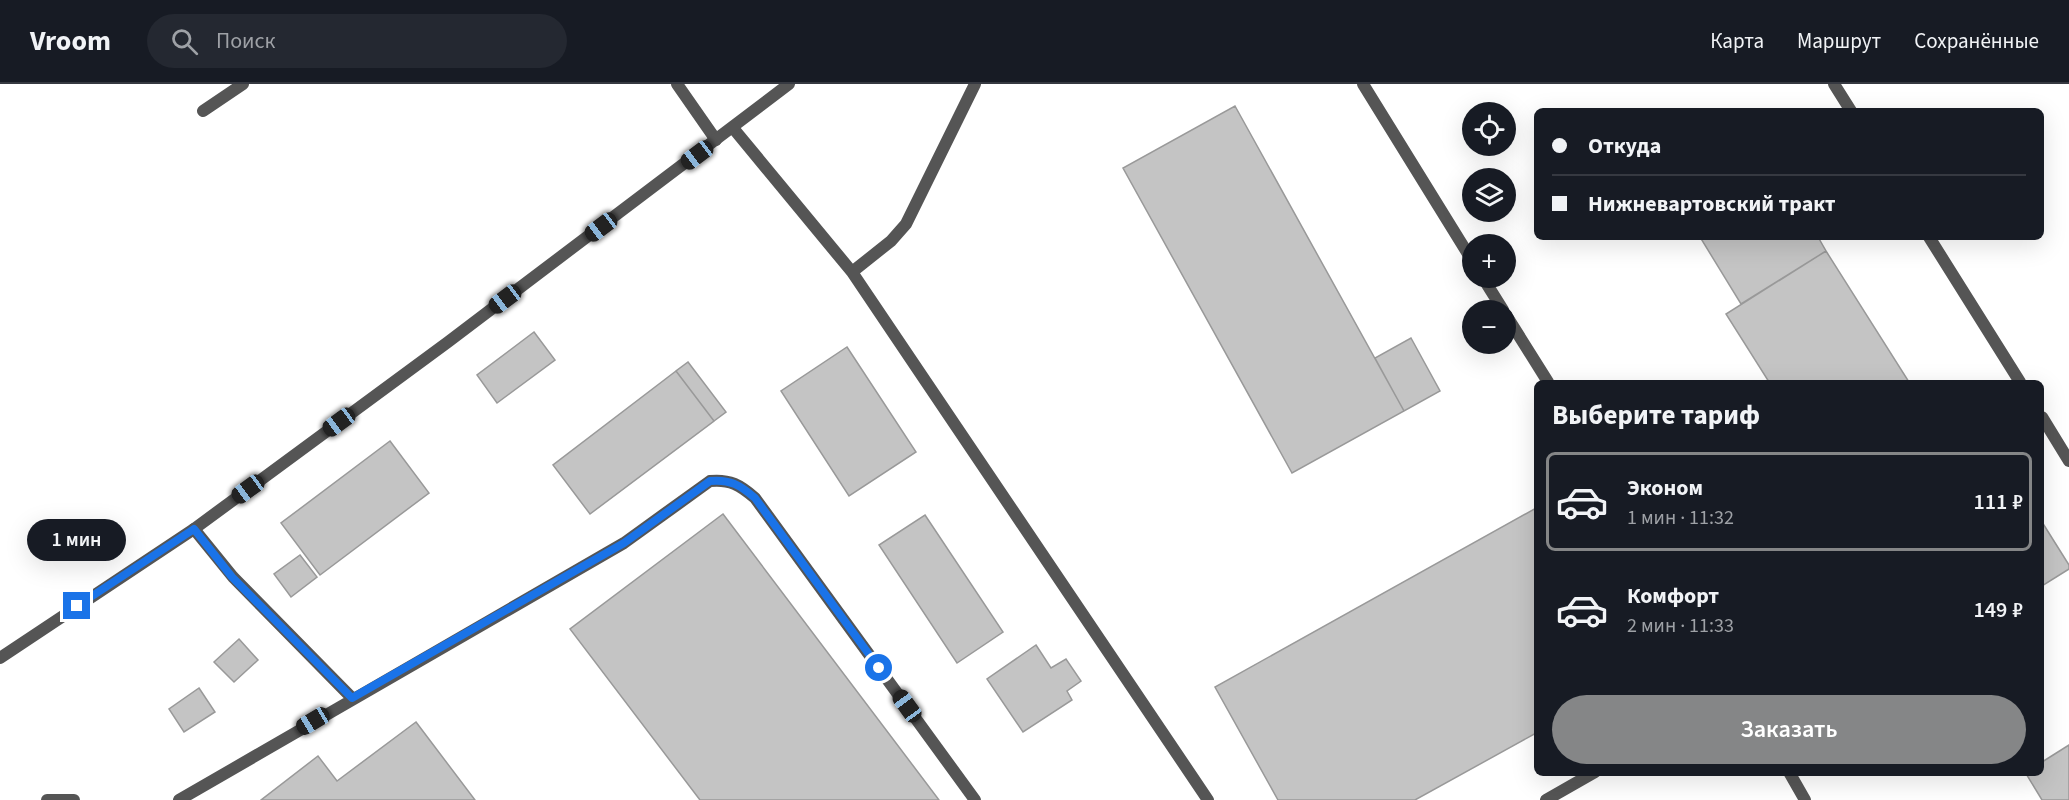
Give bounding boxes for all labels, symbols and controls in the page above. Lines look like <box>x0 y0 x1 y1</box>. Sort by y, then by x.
search box <box>147 14 567 68</box>
text: Vroom <box>30 21 111 61</box>
icon: search <box>168 25 201 58</box>
text: Поиск <box>216 25 275 57</box>
text: Карта <box>1710 26 1764 56</box>
text: Маршрут <box>1797 26 1881 56</box>
text: Сохранённые <box>1914 26 2039 56</box>
map controls <box>1462 102 1516 354</box>
button: locate <box>1462 102 1516 156</box>
text: Откуда <box>1588 130 1661 162</box>
car <box>677 137 717 173</box>
button: layers <box>1462 168 1516 222</box>
text: Нижневартовский тракт <box>1588 188 1836 220</box>
car <box>581 209 621 245</box>
button: + <box>1462 234 1516 288</box>
car <box>485 281 525 317</box>
button: − <box>1462 300 1516 354</box>
text: Выберите тариф <box>1552 396 1760 435</box>
car <box>319 404 359 440</box>
car <box>228 471 268 507</box>
text: Эконом <box>1627 472 1703 504</box>
icon: car <box>1555 475 1609 529</box>
text: 111 ₽ <box>1973 486 2023 518</box>
text: 1 мин · 11:32 <box>1627 504 1734 532</box>
callout: 1 мин <box>28 519 127 561</box>
text: 1 мин <box>51 526 102 554</box>
text: Комфорт <box>1627 580 1719 612</box>
icon: car <box>1555 583 1609 637</box>
route end <box>63 592 90 619</box>
text: 149 ₽ <box>1973 594 2023 626</box>
text: 2 мин · 11:33 <box>1627 612 1734 640</box>
route start <box>865 654 892 681</box>
car <box>889 686 925 726</box>
button: Заказать <box>1552 695 2026 764</box>
car <box>293 704 333 738</box>

